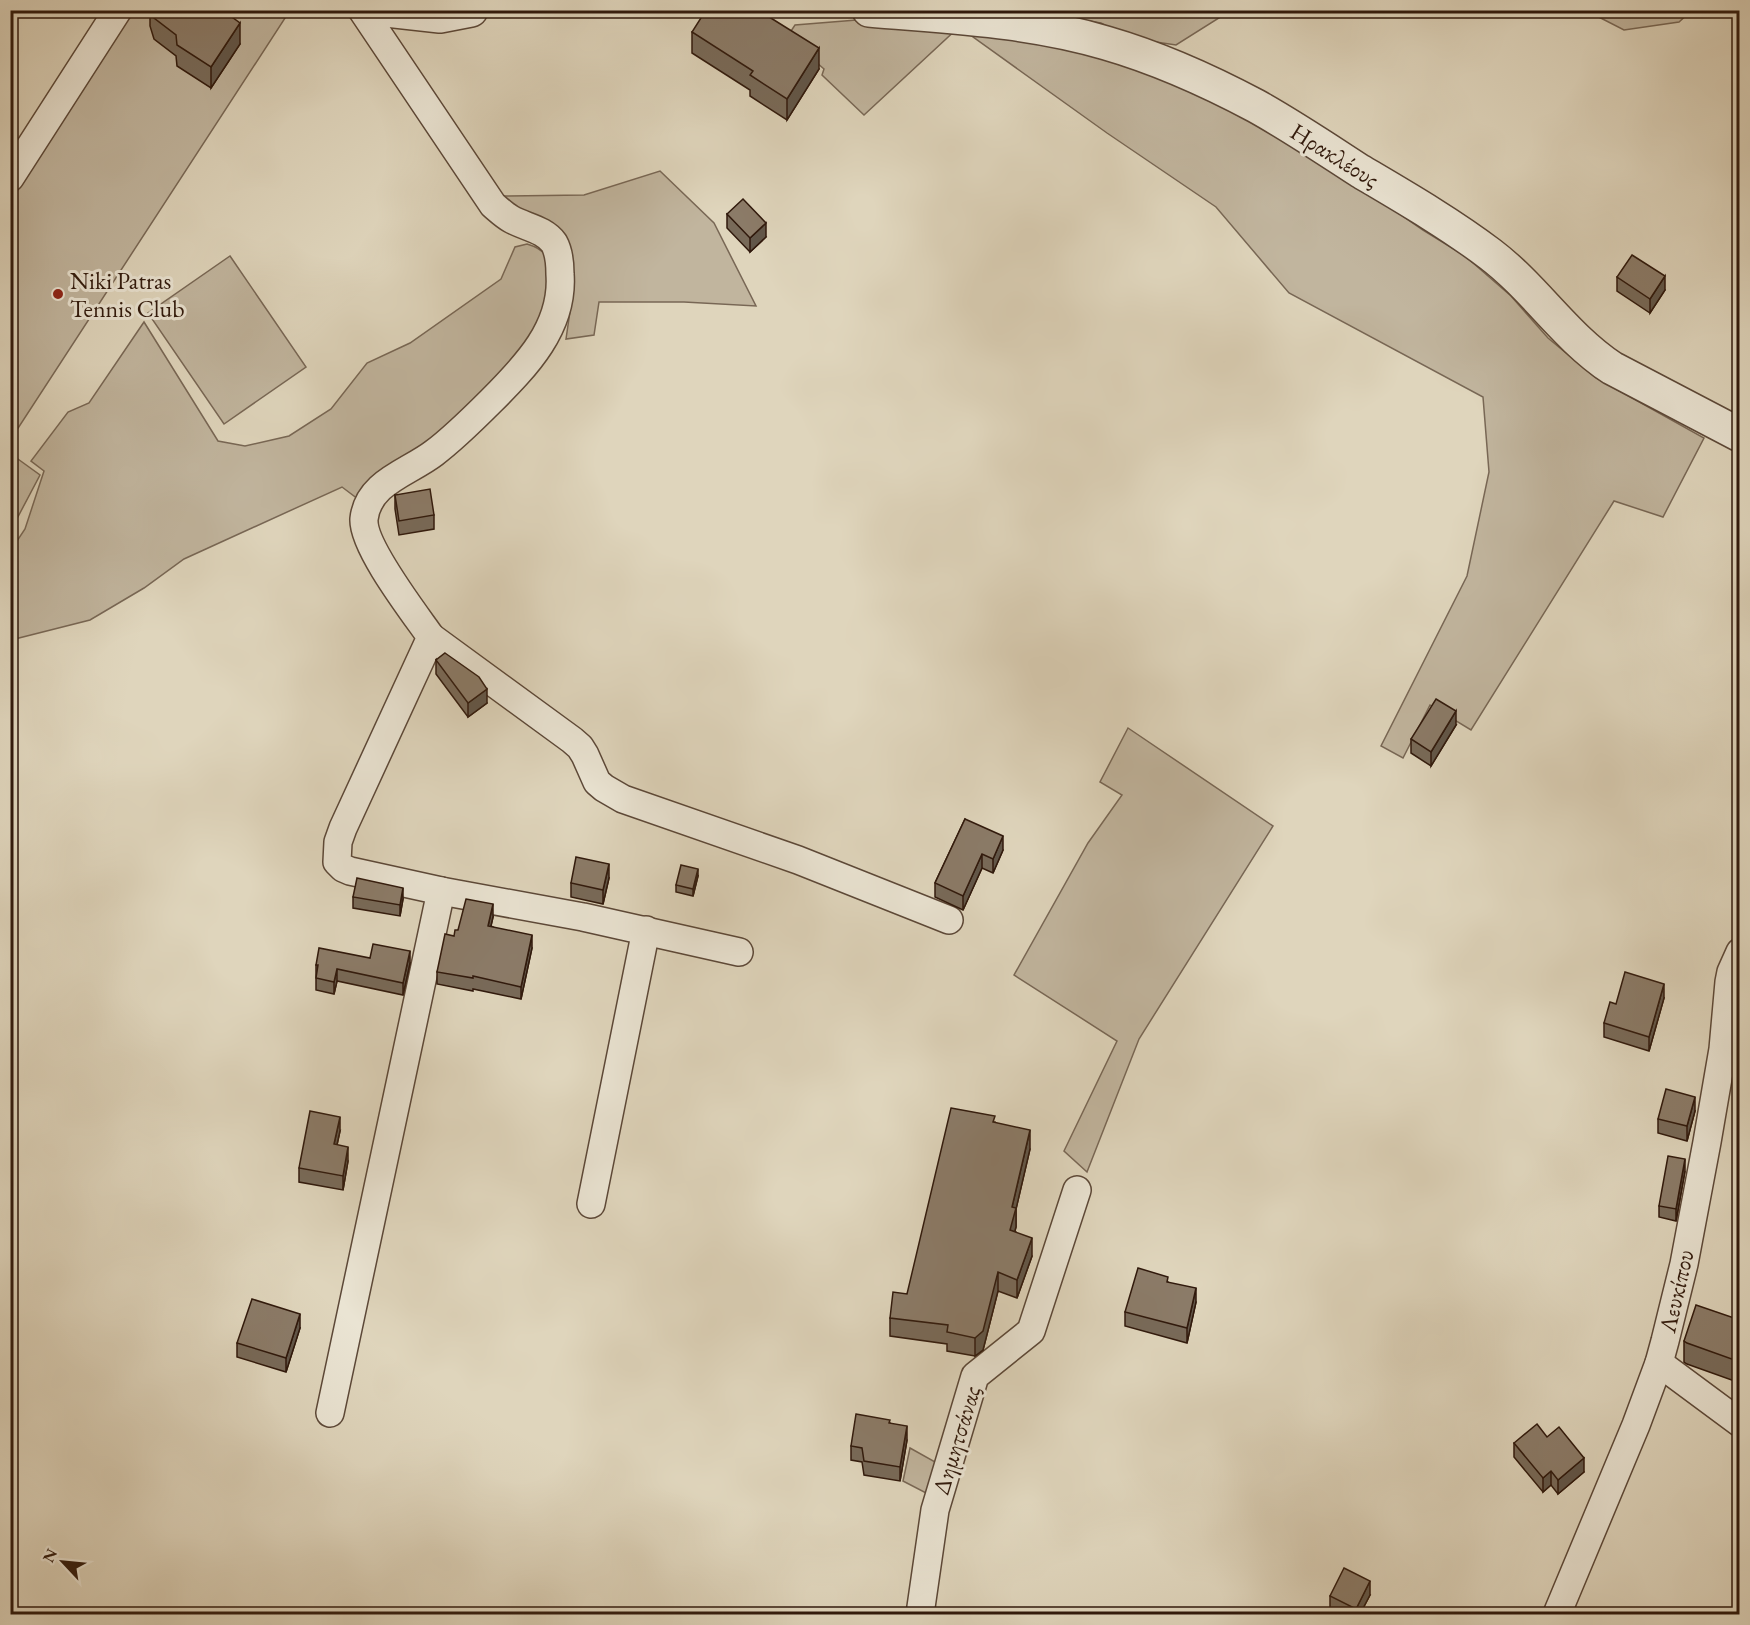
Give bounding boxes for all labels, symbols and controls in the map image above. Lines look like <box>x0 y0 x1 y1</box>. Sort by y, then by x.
street label: Ηρακλέους <box>1285 116 1385 194</box>
place label: Niki Patras Tennis Club <box>70 265 185 324</box>
marker: Niki Patras Tennis Club <box>51 287 65 301</box>
street label: Λευκίπου <box>1651 1246 1701 1337</box>
street label: Δημητσάνας <box>925 1382 987 1498</box>
north arrow <box>33 1532 93 1592</box>
text: N <box>38 1545 62 1566</box>

